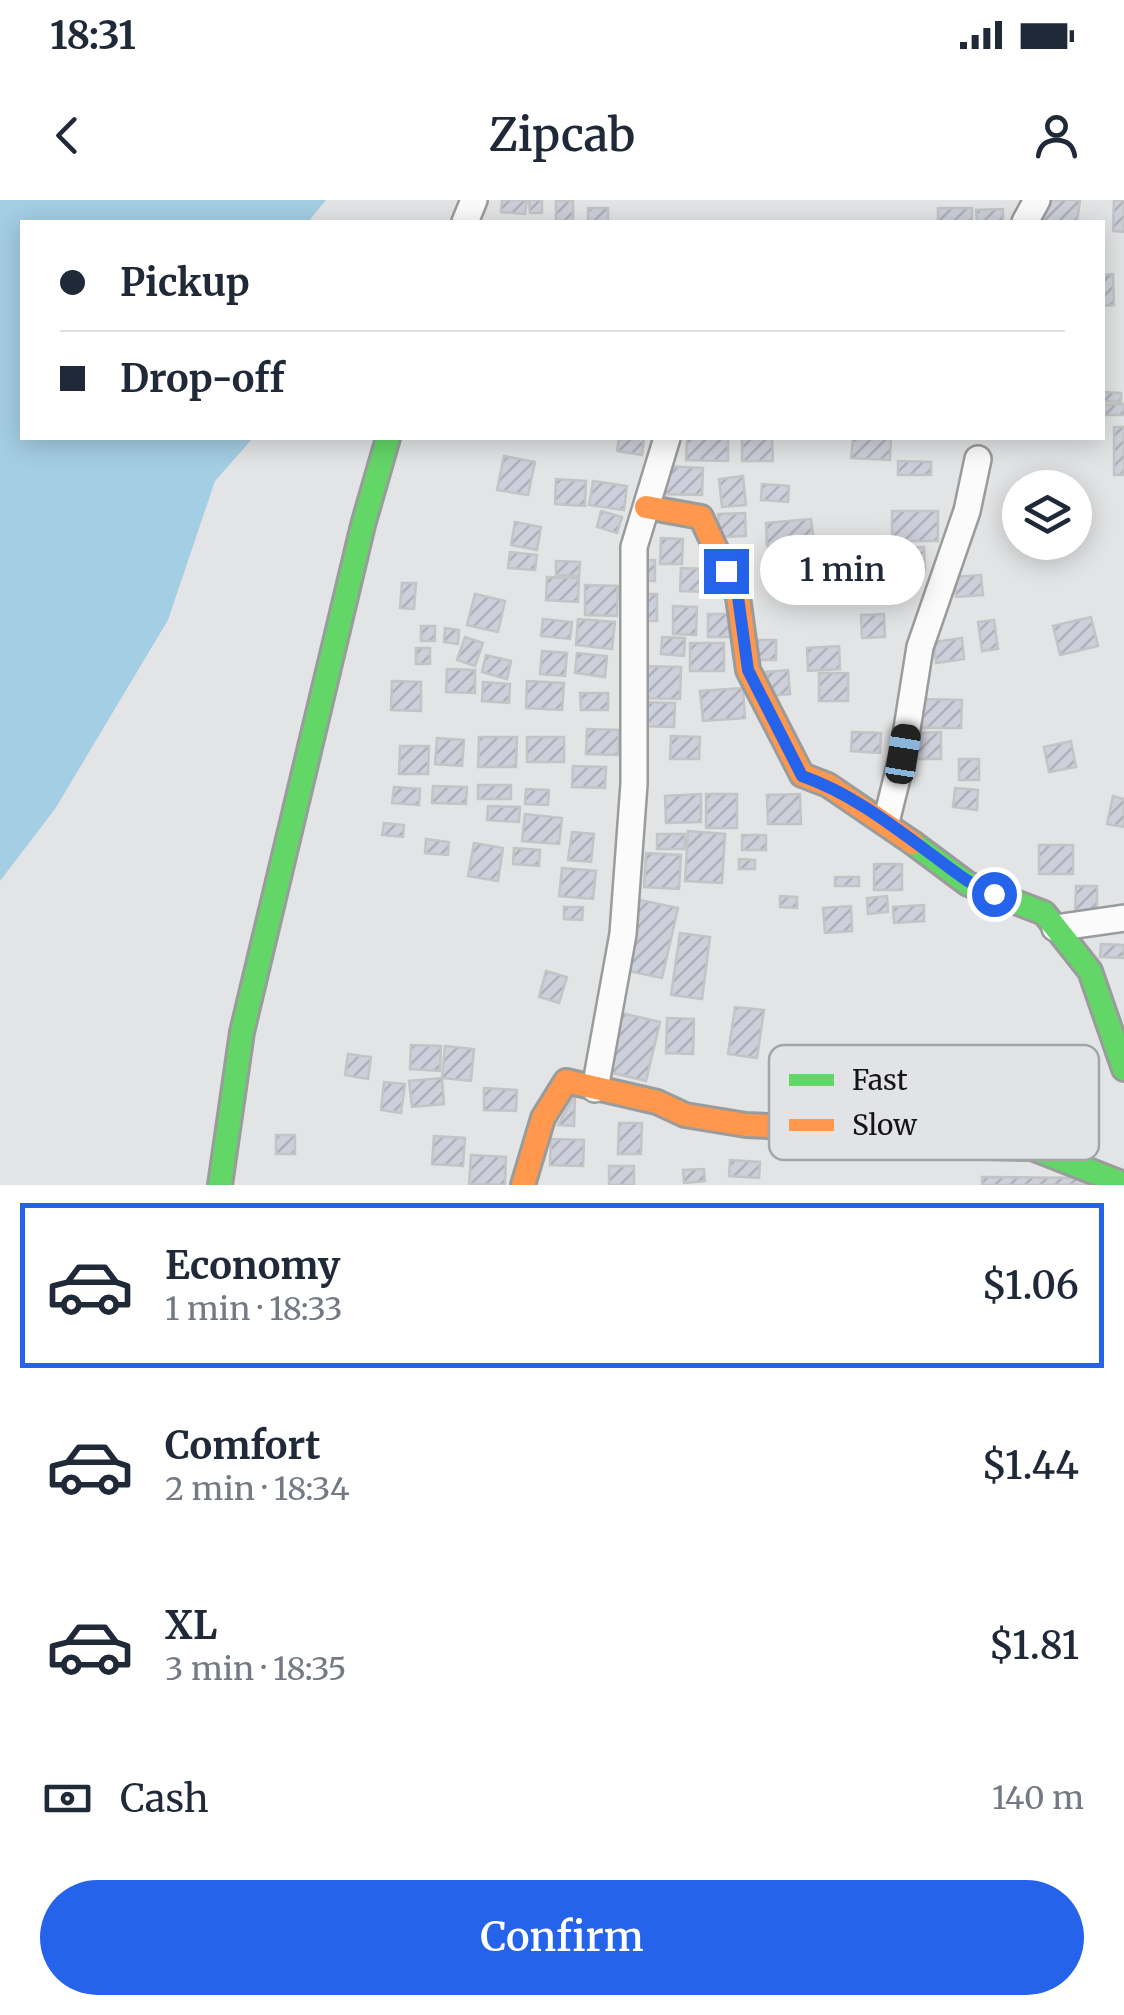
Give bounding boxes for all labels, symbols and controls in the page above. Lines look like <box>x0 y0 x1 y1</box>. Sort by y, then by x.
text: 18:31 <box>50 12 136 59</box>
text: Zipcab <box>489 107 635 163</box>
icon: back <box>40 108 95 163</box>
icon: person <box>1029 108 1084 163</box>
text: Pickup <box>120 259 250 306</box>
text: Drop-off <box>120 355 285 402</box>
map controls <box>1002 470 1092 560</box>
button: layers <box>1002 470 1092 560</box>
callout: 1 min <box>761 536 926 606</box>
route end <box>704 549 749 594</box>
text: 1 min <box>799 550 886 590</box>
car <box>883 722 923 786</box>
route start <box>972 872 1017 917</box>
legend <box>769 1045 1099 1160</box>
text: Fast <box>852 1062 908 1098</box>
text: Slow <box>852 1107 917 1143</box>
icon: car <box>45 1241 135 1331</box>
text: Economy <box>165 1242 340 1289</box>
text: $1.06 <box>981 1262 1079 1309</box>
text: 1 min · 18:33 <box>165 1289 343 1329</box>
icon: car <box>45 1421 135 1511</box>
text: Comfort <box>165 1422 321 1469</box>
text: $1.44 <box>982 1442 1079 1489</box>
text: 2 min · 18:34 <box>165 1469 350 1509</box>
icon: car <box>45 1601 135 1691</box>
text: XL <box>165 1602 217 1649</box>
text: $1.81 <box>989 1622 1079 1669</box>
text: 3 min · 18:35 <box>165 1649 347 1689</box>
icon: cash <box>40 1771 95 1826</box>
text: Cash <box>120 1775 209 1822</box>
text: 140 m <box>992 1778 1084 1818</box>
button: Confirm <box>40 1880 1084 1995</box>

